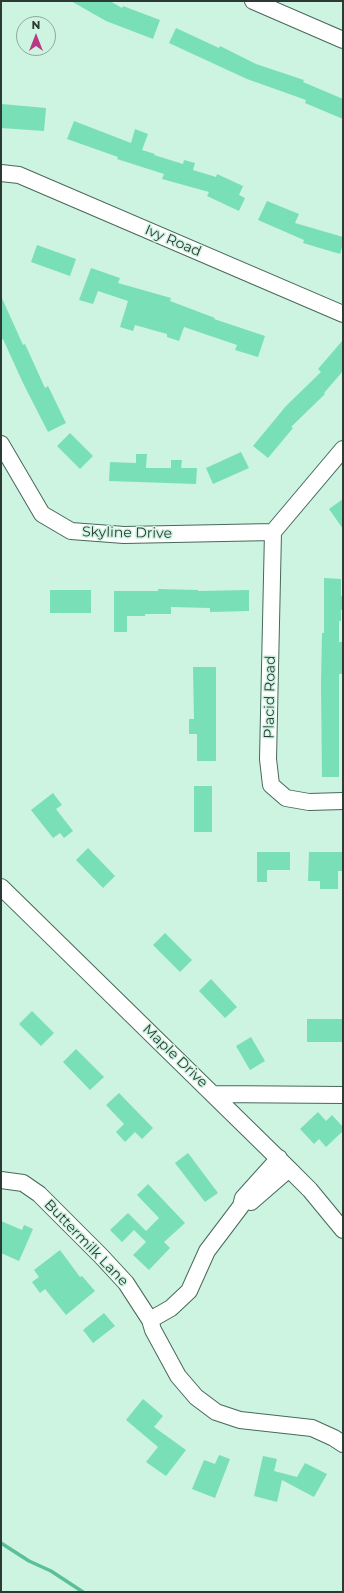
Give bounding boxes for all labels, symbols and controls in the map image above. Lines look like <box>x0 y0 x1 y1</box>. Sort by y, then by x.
north arrow <box>16 16 56 56</box>
text: N <box>32 18 40 32</box>
street label: Ivy Road <box>142 222 204 260</box>
street label: Skyline Drive <box>82 524 172 542</box>
street label: Placid Road <box>261 655 279 739</box>
street label: Maple Drive <box>139 1021 211 1091</box>
street label: Buttermilk Lane <box>40 1196 132 1290</box>

